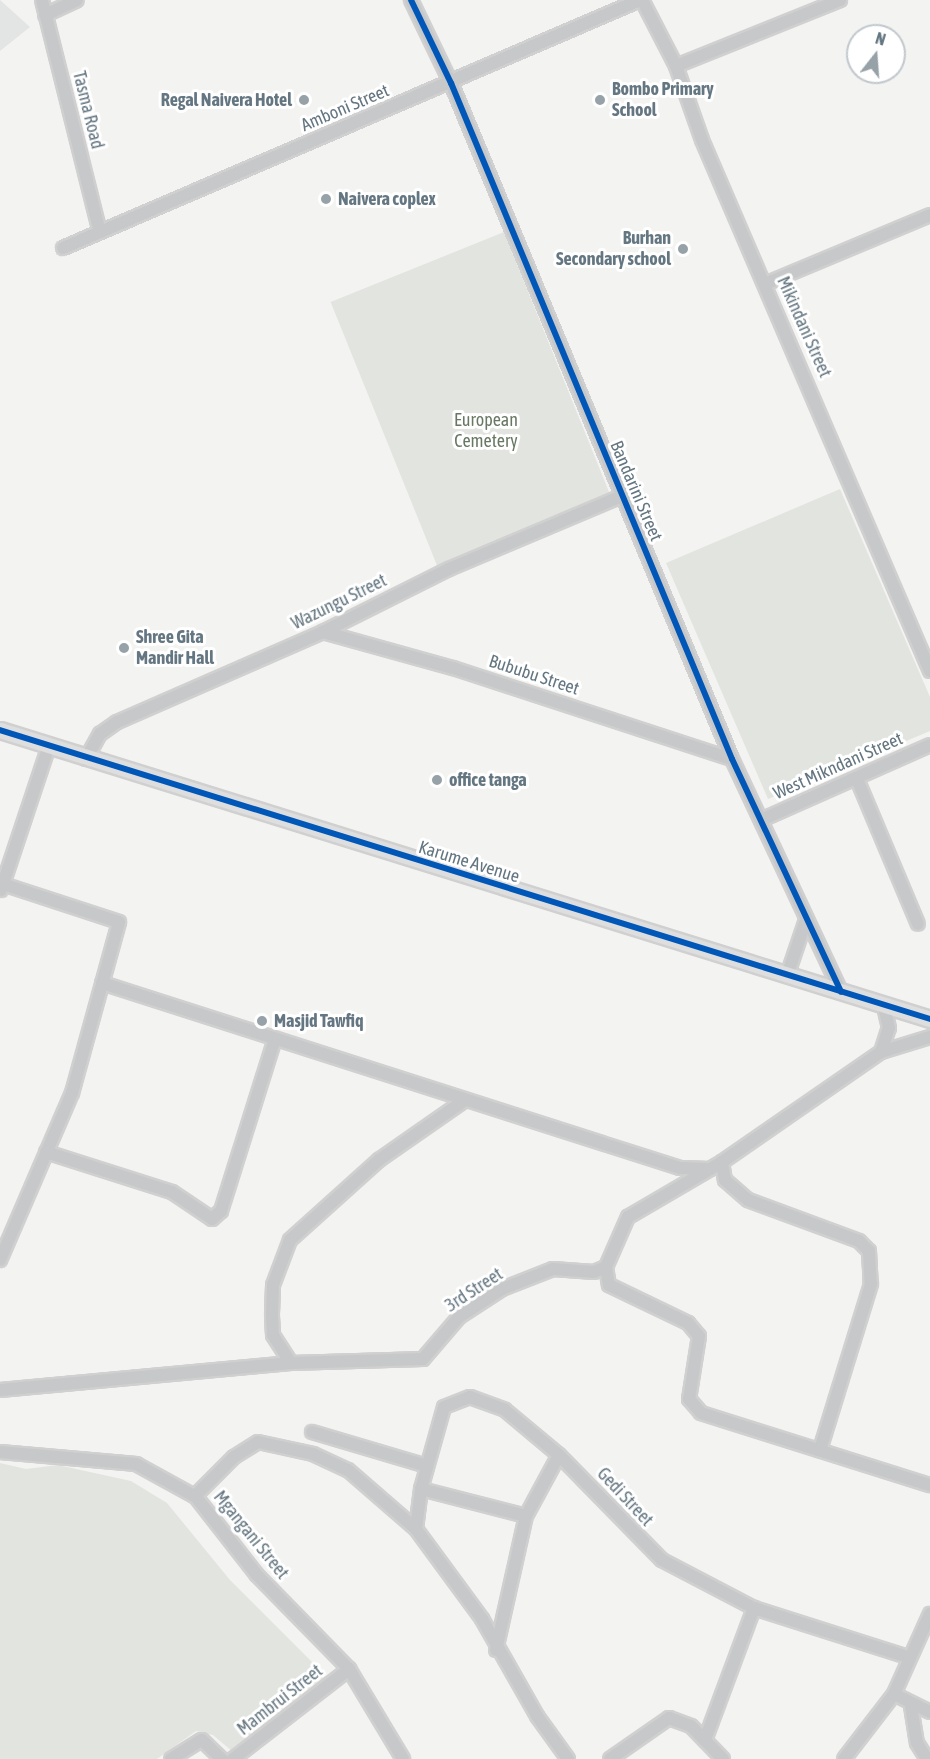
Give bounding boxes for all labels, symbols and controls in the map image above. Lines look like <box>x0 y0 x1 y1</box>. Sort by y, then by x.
north arrow <box>846 24 906 84</box>
text: N <box>874 29 888 49</box>
street label: Tasma Road <box>68 69 108 151</box>
place label: Bombo Primary School <box>612 79 714 122</box>
street label: Amboni Street <box>298 80 392 136</box>
place label: Regal Naivera Hotel <box>161 89 292 111</box>
marker: Regal Naivera Hotel <box>297 93 311 107</box>
marker: Bombo Primary School <box>593 93 607 107</box>
place label: Naivera coplex <box>338 188 436 210</box>
marker: Naivera coplex <box>319 192 333 206</box>
place label: Burhan Secondary school <box>556 228 671 270</box>
marker: Burhan Secondary school <box>676 242 690 256</box>
street label: Mikindani Street <box>772 273 836 381</box>
park label: European Cemetery <box>454 410 518 452</box>
street label: Bandarini Street <box>605 438 667 544</box>
street label: Wazungu Street <box>288 570 390 634</box>
place label: Shree Gita Mandir Hall <box>136 627 214 670</box>
marker: Shree Gita Mandir Hall <box>117 641 131 655</box>
street label: Bububu Street <box>486 650 582 700</box>
street label: West Mikndani Street <box>770 728 906 804</box>
place label: office tanga <box>449 769 527 791</box>
marker: office tanga <box>430 773 444 787</box>
street label: Karume Avenue <box>416 836 522 888</box>
place label: Masjid Tawfiq <box>274 1010 363 1032</box>
marker: Masjid Tawfiq <box>255 1014 269 1028</box>
street label: 3rd Street <box>441 1263 507 1317</box>
street label: Gedi Street <box>592 1463 658 1531</box>
street label: Mgangani Street <box>209 1487 293 1583</box>
street label: Mambrui Street <box>233 1660 327 1740</box>

